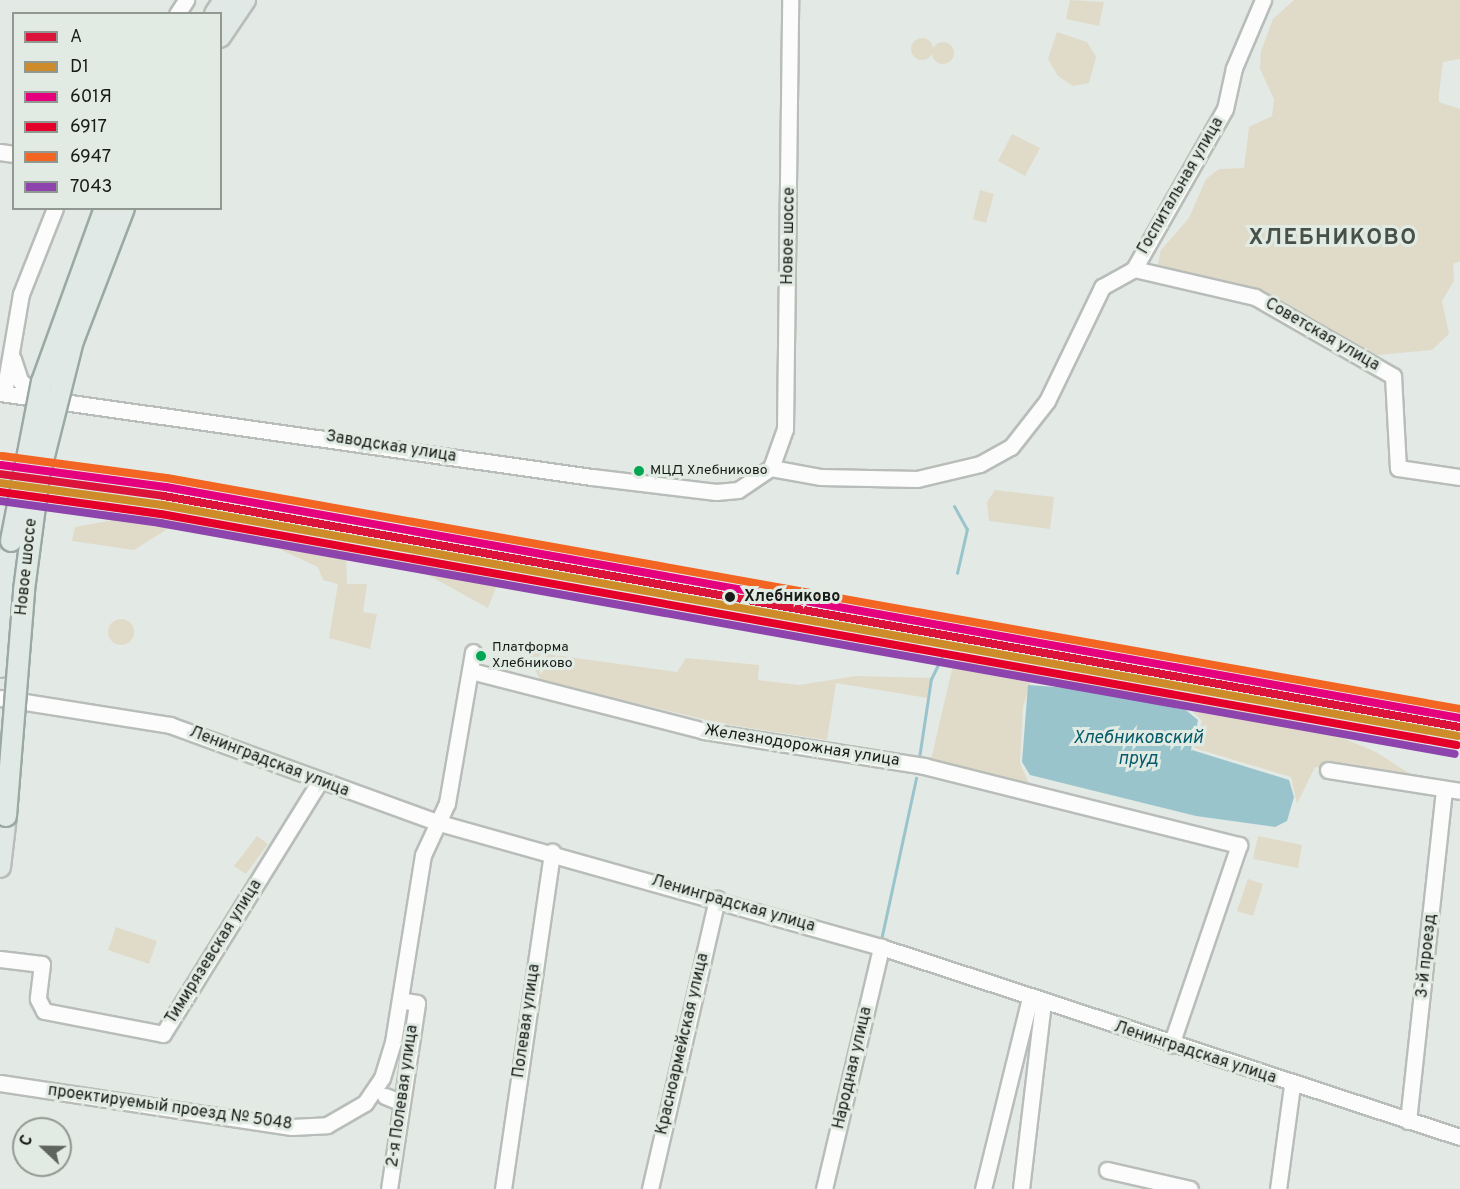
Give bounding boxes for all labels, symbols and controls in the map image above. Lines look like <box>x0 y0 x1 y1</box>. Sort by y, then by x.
legend <box>12 12 222 210</box>
text: A <box>70 26 82 49</box>
text: D1 <box>70 56 89 79</box>
text: 601Я <box>70 86 112 109</box>
street label: Госпитальная улица <box>1134 114 1228 258</box>
text: 6917 <box>70 116 107 139</box>
text: 6947 <box>70 146 111 169</box>
text: 7043 <box>70 176 112 199</box>
street label: Новое шоссе <box>779 187 799 285</box>
district label: ХЛЕБНИКОВО <box>1248 226 1418 252</box>
street label: Советская улица <box>1261 294 1383 376</box>
street label: Заводская улица <box>324 427 458 467</box>
place label: МЦД Хлебниково <box>650 463 768 479</box>
marker: МЦД Хлебниково <box>633 465 645 477</box>
street label: Новое шоссе <box>12 518 42 616</box>
place label: Хлебниково <box>744 587 840 607</box>
marker: Хлебниково <box>721 588 739 606</box>
place label: Платформа Хлебниково <box>492 640 573 672</box>
marker: Платформа Хлебниково <box>475 650 487 662</box>
street label: Железнодорожная улица <box>703 721 901 771</box>
street label: Ленинградская улица <box>187 723 351 801</box>
water label: Хлебниковский пруд <box>1073 729 1203 771</box>
street label: Ленинградская улица <box>649 871 817 937</box>
street label: Тимирязевская улица <box>162 876 266 1028</box>
street label: 3-й проезд <box>1413 913 1441 999</box>
street label: Красноармейская улица <box>653 951 713 1137</box>
street label: Полевая улица <box>509 963 545 1079</box>
street label: Народная улица <box>830 1005 876 1131</box>
street label: Ленинградская улица <box>1112 1018 1278 1088</box>
street label: 2-я Полевая улица <box>384 1024 422 1168</box>
street label: проектируемый проезд № 5048 <box>47 1081 293 1135</box>
north arrow <box>12 1117 72 1177</box>
text: С <box>16 1133 38 1149</box>

